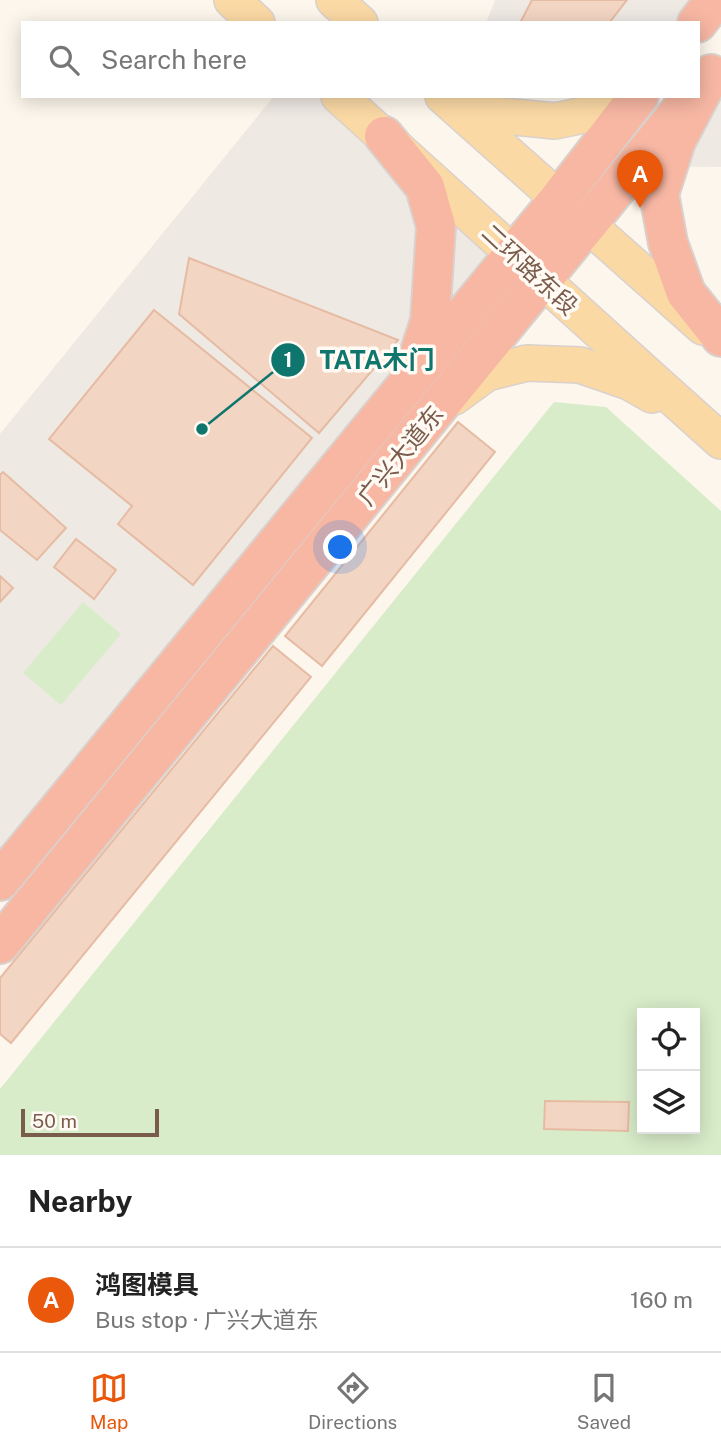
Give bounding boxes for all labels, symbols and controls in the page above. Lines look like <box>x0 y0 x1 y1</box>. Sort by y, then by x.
search box <box>21 21 700 98</box>
icon: search <box>45 41 83 79</box>
text: Search here <box>101 44 247 75</box>
pin: A <box>617 150 663 208</box>
street label: 二环路东段 <box>477 218 583 320</box>
callout: TATA木门 <box>270 337 448 384</box>
text: TATA木门 <box>319 344 435 375</box>
text: 1 <box>284 347 293 372</box>
street label: 广兴大道东 <box>351 400 449 510</box>
your location <box>323 530 357 564</box>
map controls <box>637 1008 700 1134</box>
button: locate <box>637 1008 700 1071</box>
button: layers <box>637 1071 700 1134</box>
scale bar <box>21 1106 159 1138</box>
text: 50 m <box>32 1110 77 1132</box>
text: Nearby <box>28 1183 132 1219</box>
text: 鸿图模具 <box>95 1269 199 1300</box>
text: A <box>43 1286 59 1313</box>
text: 160 m <box>630 1286 693 1313</box>
text: Bus stop · 广兴大道东 <box>95 1306 319 1333</box>
tab: Map <box>90 1369 128 1433</box>
tab: Directions <box>308 1369 397 1433</box>
tab: Saved <box>577 1369 631 1433</box>

